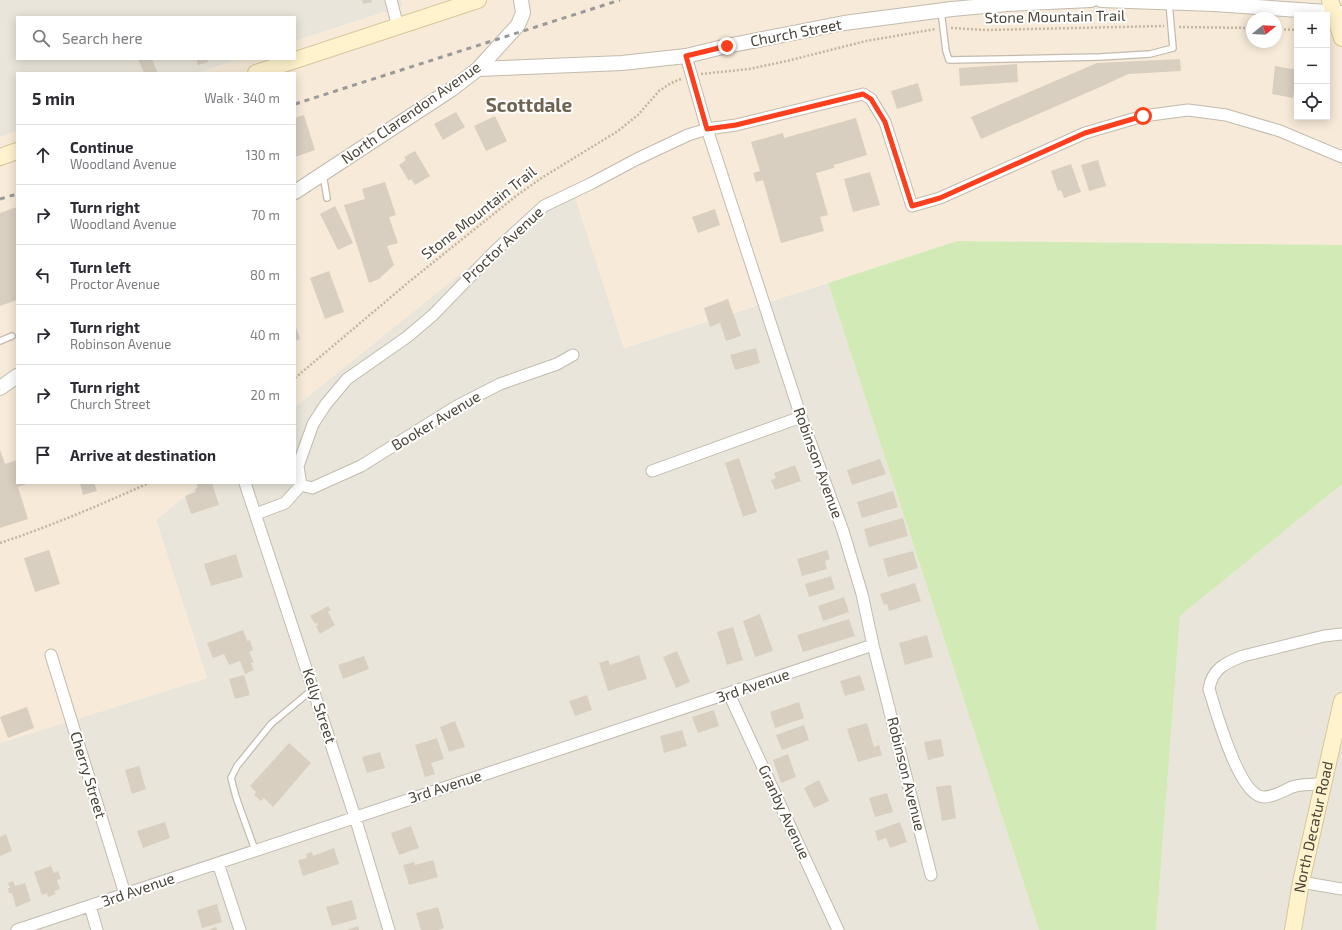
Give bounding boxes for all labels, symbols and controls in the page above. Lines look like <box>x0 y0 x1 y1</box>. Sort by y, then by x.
street label: Stone Mountain Trail <box>984 6 1126 26</box>
north arrow <box>1246 12 1282 48</box>
map controls <box>1294 12 1330 120</box>
button: + <box>1294 12 1330 48</box>
street label: Church Street <box>749 14 843 50</box>
search box <box>16 16 296 60</box>
icon: search <box>30 27 52 49</box>
text: Search here <box>62 29 143 47</box>
route end <box>718 37 736 55</box>
button: − <box>1294 48 1330 84</box>
street label: North Clarendon Avenue <box>337 57 483 167</box>
button: locate <box>1294 84 1330 120</box>
text: 5 min <box>32 88 75 108</box>
text: Walk · 340 m <box>204 90 280 106</box>
district label: Scottdale <box>486 93 573 116</box>
route start <box>1134 107 1152 125</box>
text: Continue <box>70 138 133 156</box>
icon: ahead <box>32 144 54 166</box>
text: 130 m <box>245 147 280 163</box>
text: Woodland Avenue <box>70 156 176 172</box>
street label: Stone Mountain Trail <box>417 161 540 263</box>
text: Turn right <box>70 198 140 216</box>
street label: Proctor Avenue <box>458 202 546 286</box>
icon: right <box>32 204 54 226</box>
text: 70 m <box>251 207 280 223</box>
text: Woodland Avenue <box>70 216 176 232</box>
text: Turn left <box>70 258 131 276</box>
icon: left <box>32 264 54 286</box>
text: 80 m <box>250 267 280 283</box>
text: Proctor Avenue <box>70 276 160 292</box>
text: Turn right <box>70 318 140 336</box>
icon: right <box>32 324 54 346</box>
text: 40 m <box>250 327 280 343</box>
text: Robinson Avenue <box>70 336 171 352</box>
text: Turn right <box>70 378 140 396</box>
icon: right <box>32 384 54 406</box>
street label: Booker Avenue <box>388 386 483 454</box>
text: 20 m <box>251 387 280 403</box>
text: Church Street <box>70 396 150 412</box>
street label: Robinson Avenue <box>791 405 847 521</box>
icon: arrive <box>32 444 54 466</box>
text: Arrive at destination <box>70 446 216 464</box>
street label: 3rd Avenue <box>714 664 792 706</box>
street label: Kelly Street <box>299 666 341 746</box>
street label: Robinson Avenue <box>884 715 930 833</box>
street label: Cherry Street <box>67 729 111 821</box>
street label: North Decatur Road <box>1289 759 1336 894</box>
street label: Granby Avenue <box>755 762 815 861</box>
street label: 3rd Avenue <box>406 766 484 806</box>
street label: 3rd Avenue <box>99 868 177 910</box>

